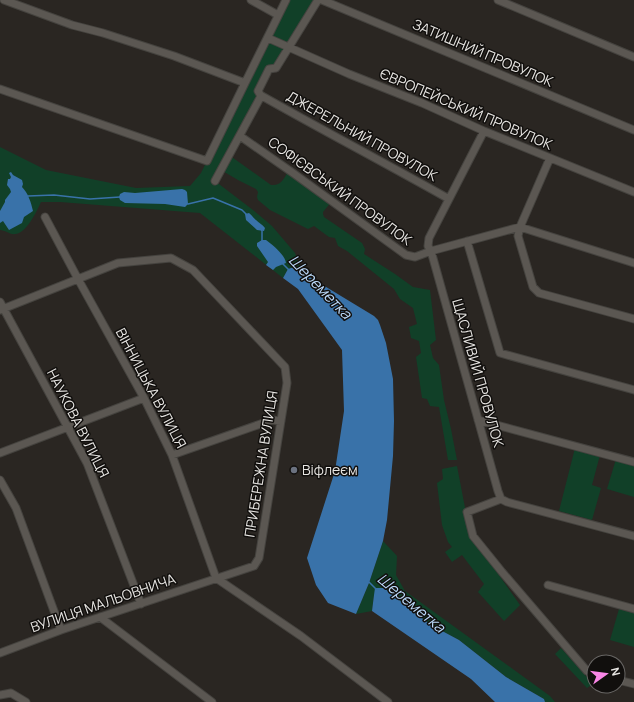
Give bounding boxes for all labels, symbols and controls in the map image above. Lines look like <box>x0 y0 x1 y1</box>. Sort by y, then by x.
street label: ЗАТИШНИЙ ПРОВУЛОК <box>410 14 557 91</box>
street label: ЄВРОПЕЙСЬКИЙ ПРОВУЛОК <box>377 64 556 154</box>
street label: ДЖЕРЕЛЬНИЙ ПРОВУЛОК <box>283 86 442 185</box>
street label: СОФІЄВСЬКИЙ ПРОВУЛОК <box>265 132 417 250</box>
water label: Шереметка <box>284 250 357 324</box>
street label: ЩАСЛИВИЙ ПРОВУЛОК <box>448 296 509 450</box>
street label: ВІННИЦЬКА ВУЛИЦЯ <box>112 324 191 451</box>
street label: НАУКОВА ВУЛИЦЯ <box>43 365 114 480</box>
street label: ПРИБЕРЕЖНА ВУЛИЦЯ <box>240 389 282 539</box>
place label: Віфлеєм <box>302 460 358 479</box>
marker: Віфлеєм <box>289 465 299 475</box>
water label: Шереметка <box>373 568 450 638</box>
street label: ВУЛИЦЯ МАЛЬОВНИЧА <box>28 569 178 636</box>
north arrow <box>586 654 626 694</box>
text: N <box>608 666 624 677</box>

